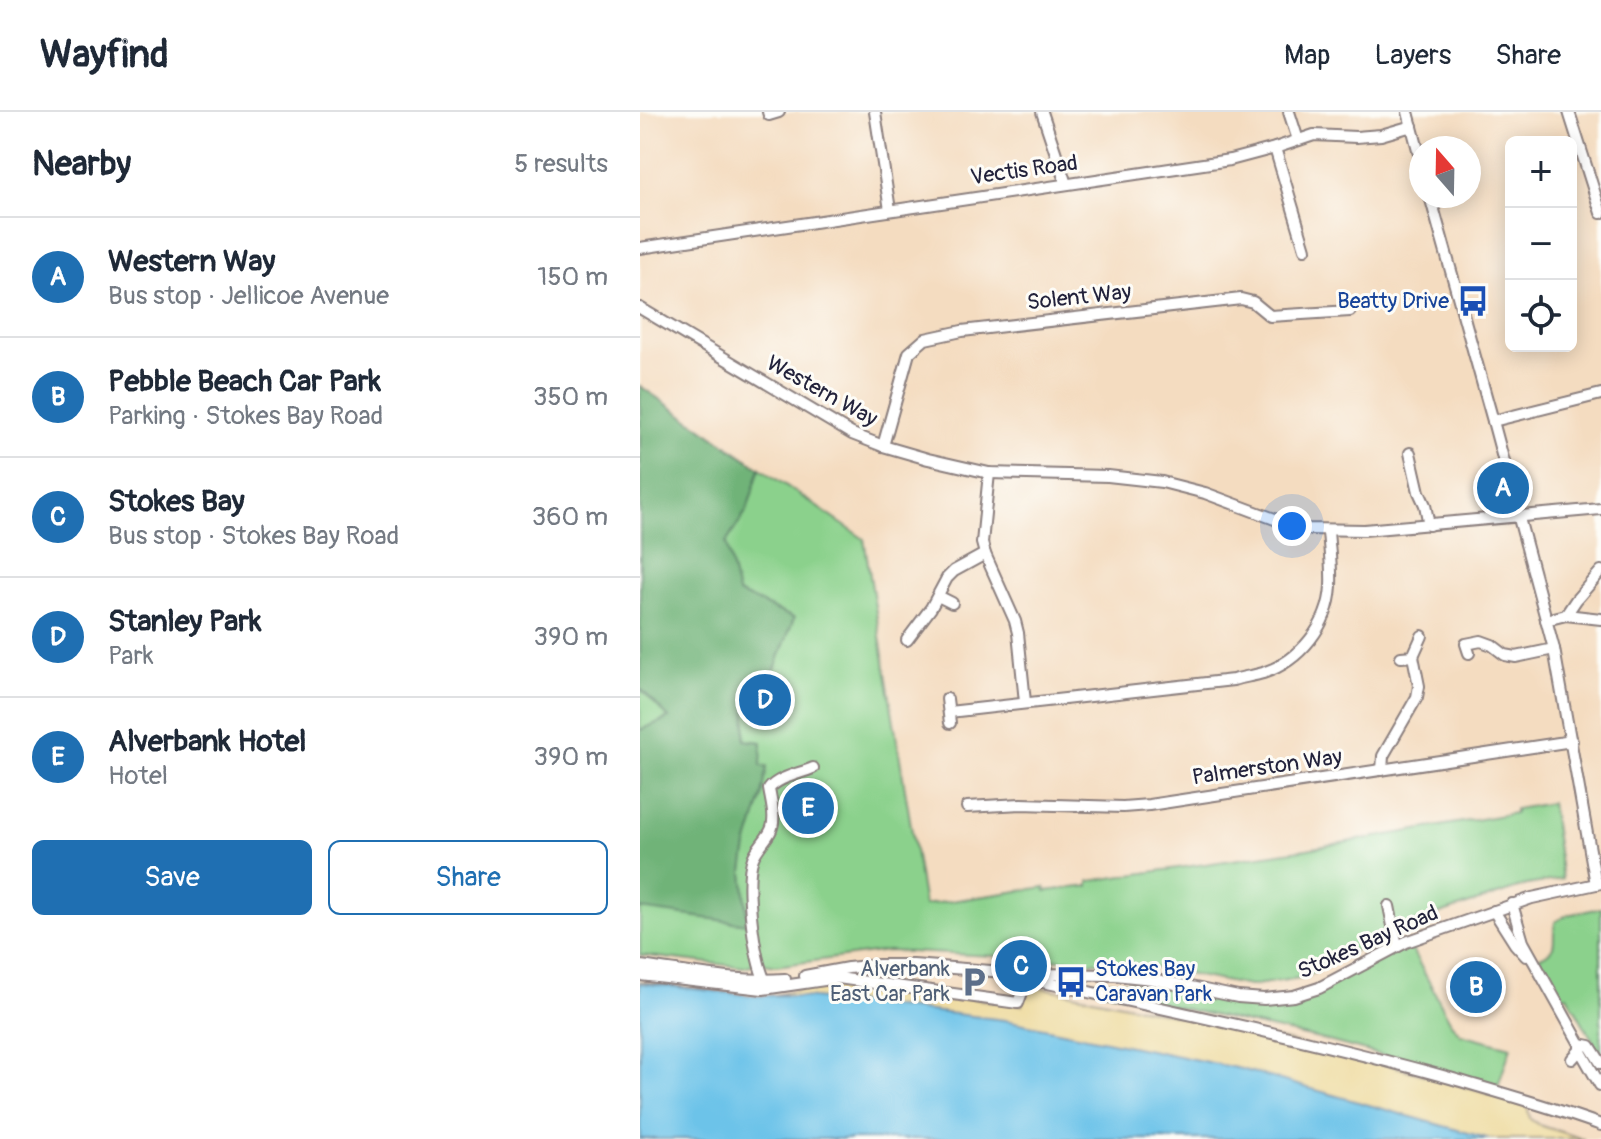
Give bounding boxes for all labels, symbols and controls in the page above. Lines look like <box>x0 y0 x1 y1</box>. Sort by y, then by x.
text: Wayfind <box>40 31 169 79</box>
text: Map <box>1284 38 1330 73</box>
text: Layers <box>1374 38 1451 73</box>
text: Share <box>1495 38 1561 73</box>
north arrow <box>1409 136 1481 208</box>
map controls <box>1505 136 1577 352</box>
button: + <box>1505 136 1577 208</box>
text: Nearby <box>32 143 131 186</box>
text: 5 results <box>514 148 608 180</box>
street label: Vectis Road <box>968 149 1080 191</box>
button: − <box>1505 208 1577 280</box>
text: Western Way <box>108 243 275 280</box>
text: A <box>50 261 66 293</box>
text: 150 m <box>537 261 608 293</box>
street label: Solent Way <box>1026 278 1132 316</box>
text: Bus stop · Jellicoe Avenue <box>108 280 389 312</box>
button: locate <box>1505 280 1577 352</box>
bus stop icon: Beatty Drive <box>1456 284 1490 318</box>
place label: Beatty Drive <box>1337 287 1449 315</box>
street label: Western Way <box>762 349 882 433</box>
text: Pebble Beach Car Park <box>108 363 381 400</box>
text: B <box>51 381 65 413</box>
text: 350 m <box>533 381 608 413</box>
text: Parking · Stokes Bay Road <box>108 400 383 432</box>
pin: A <box>1477 458 1529 518</box>
text: Stokes Bay <box>108 483 245 520</box>
text: C <box>50 501 66 533</box>
text: 360 m <box>532 501 608 533</box>
your location <box>1272 506 1312 546</box>
text: Bus stop · Stokes Bay Road <box>108 520 399 552</box>
text: Stanley Park <box>108 603 261 640</box>
text: D <box>50 621 66 653</box>
text: 390 m <box>534 621 608 653</box>
text: Park <box>108 640 154 672</box>
pin: D <box>739 670 791 730</box>
text: Alverbank Hotel <box>108 723 307 760</box>
text: E <box>51 741 65 773</box>
text: 390 m <box>534 741 608 773</box>
street label: Palmerston Way <box>1190 743 1344 791</box>
text: Hotel <box>108 760 168 792</box>
pin: E <box>782 778 834 838</box>
button: Save <box>32 840 312 915</box>
button: Share <box>328 840 608 915</box>
street label: Stokes Bay Road <box>1294 899 1442 985</box>
pin: C <box>995 936 1047 996</box>
place label: Alverbank East Car Park <box>830 955 950 1008</box>
place label: Stokes Bay Caravan Park <box>1095 955 1212 1008</box>
pin: B <box>1450 957 1502 1017</box>
parking icon: Alverbank East Car Park <box>957 965 991 999</box>
bus stop icon: Stokes Bay Caravan Park <box>1054 965 1088 999</box>

